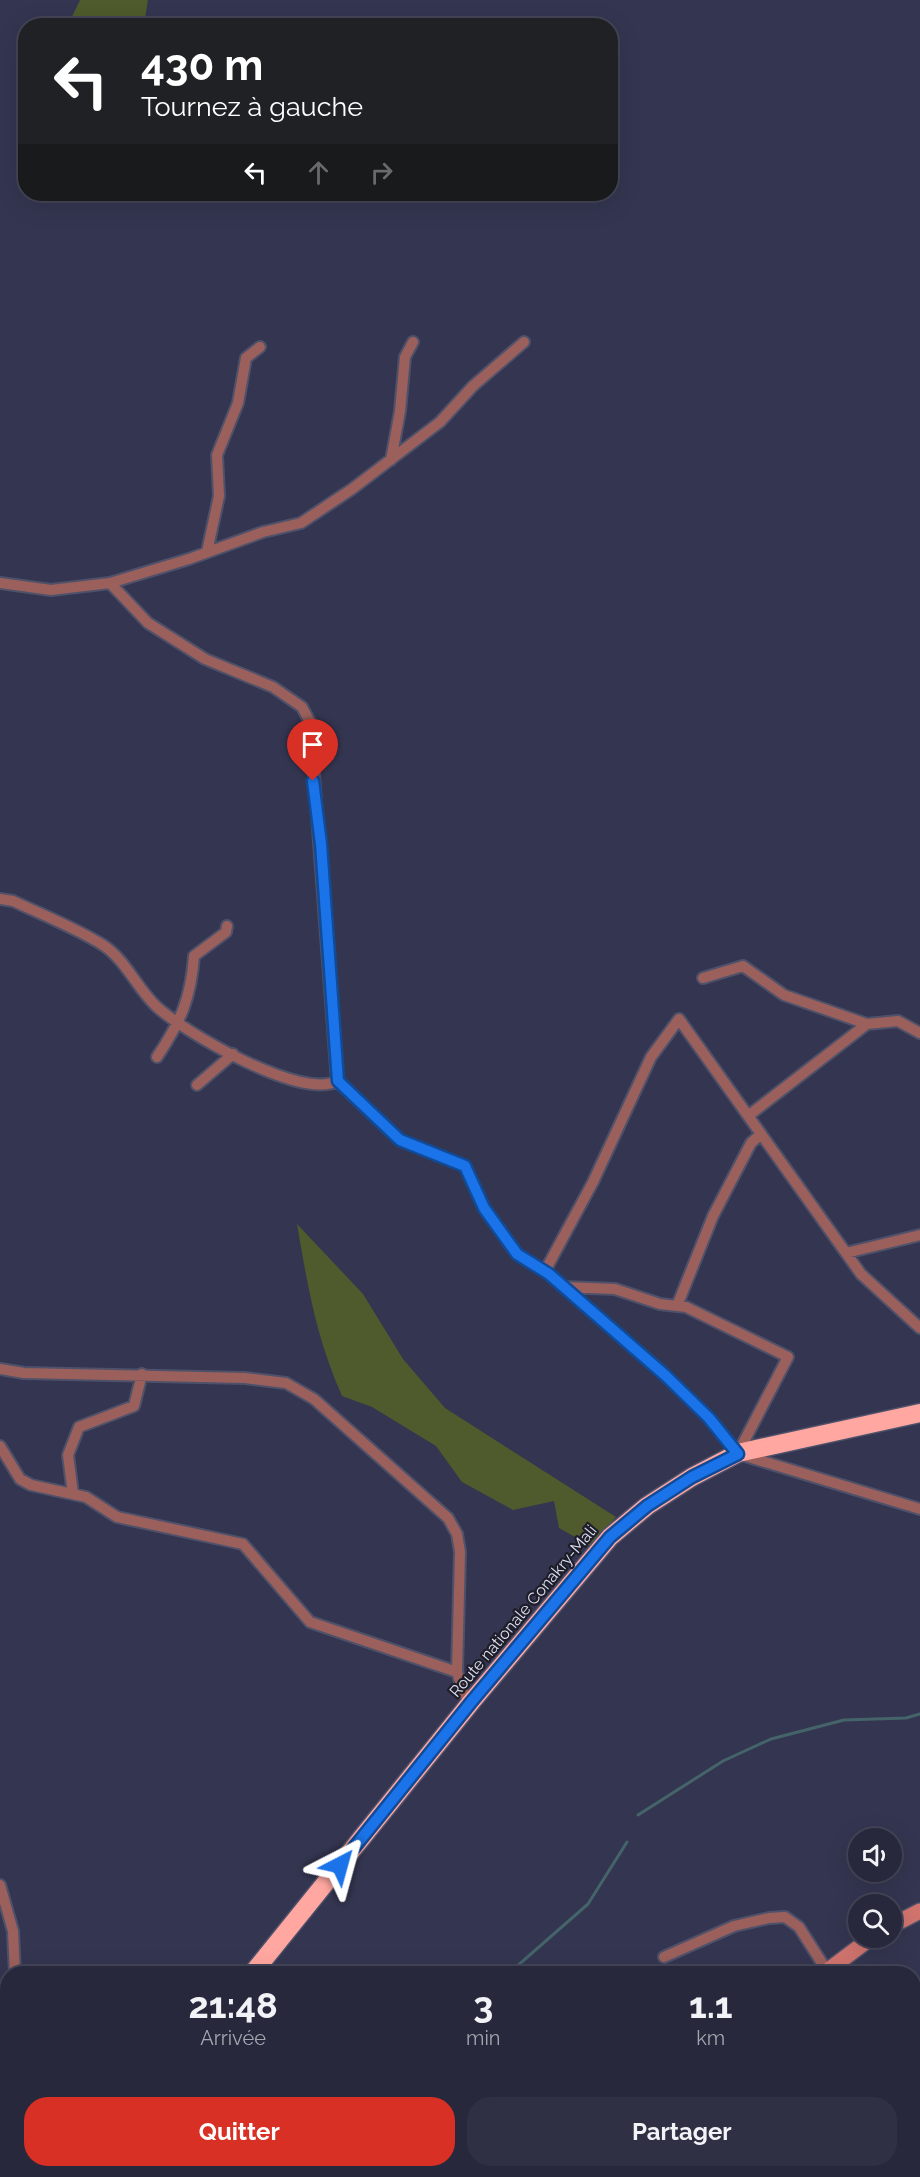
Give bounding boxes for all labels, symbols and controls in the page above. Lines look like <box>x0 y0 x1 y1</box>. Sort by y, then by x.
text: 430 m <box>141 41 263 90</box>
icon: left <box>42 42 120 120</box>
text: Tournez à gauche <box>141 91 363 122</box>
icon: left <box>239 156 272 189</box>
icon: ahead <box>302 156 335 189</box>
icon: right <box>365 156 398 189</box>
pin <box>287 719 338 781</box>
icon: arrive <box>296 728 329 761</box>
street label: Route nationale Conakry-Mali <box>445 1521 601 1701</box>
map controls <box>848 1828 902 1948</box>
button: sound <box>848 1828 902 1882</box>
position arrow <box>308 1833 372 1897</box>
button: search <box>848 1894 902 1948</box>
text: 21:48 <box>188 1984 278 2026</box>
text: 3 <box>473 1984 493 2026</box>
text: 1.1 <box>689 1984 733 2026</box>
text: Arrivée <box>200 2026 266 2050</box>
text: min <box>466 2026 501 2050</box>
text: km <box>696 2026 725 2050</box>
button: Quitter <box>24 2097 455 2166</box>
button: Partager <box>467 2097 897 2166</box>

